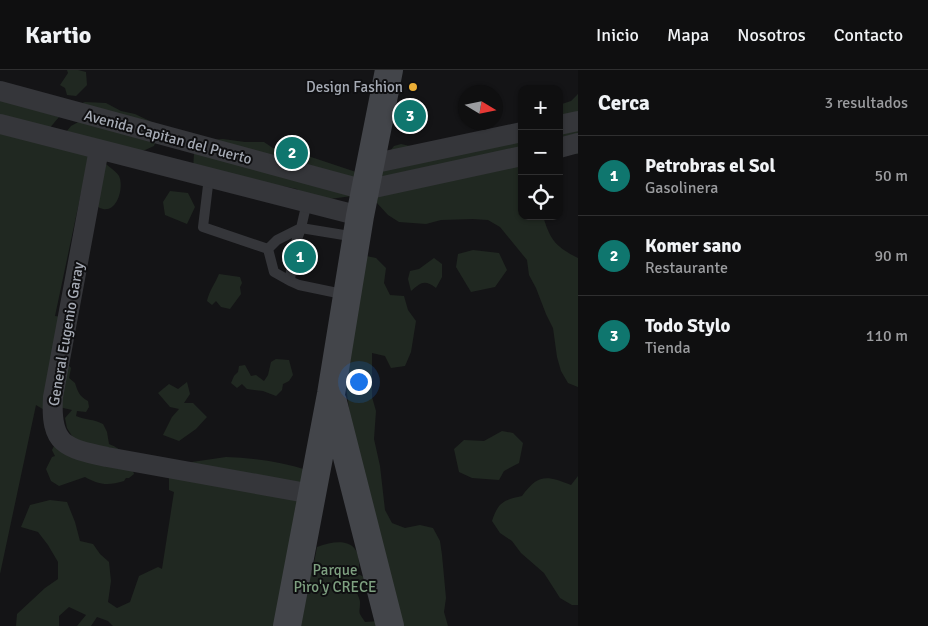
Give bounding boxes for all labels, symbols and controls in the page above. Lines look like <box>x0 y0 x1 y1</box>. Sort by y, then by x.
text: Kartio <box>25 20 91 50</box>
text: Inicio <box>596 24 639 46</box>
text: Mapa <box>667 24 709 46</box>
text: Nosotros <box>737 24 806 46</box>
text: Contacto <box>834 24 903 46</box>
place label: Design Fashion <box>306 78 403 96</box>
marker: Design Fashion <box>407 81 419 93</box>
north arrow <box>458 85 503 130</box>
map controls <box>518 85 563 220</box>
button: + <box>518 85 563 130</box>
text: Cerca <box>598 90 650 116</box>
text: 3 resultados <box>825 93 908 113</box>
pin: 3 <box>394 97 426 135</box>
street label: Avenida Capitan del Puerto <box>82 106 254 168</box>
button: − <box>518 130 563 175</box>
pin: 2 <box>276 134 308 172</box>
text: Petrobras el Sol <box>645 154 775 178</box>
text: 1 <box>610 166 618 186</box>
text: 50 m <box>874 166 908 186</box>
button: locate <box>518 175 563 220</box>
text: Gasolinera <box>645 178 718 198</box>
text: Komer sano <box>645 234 741 258</box>
pin: 1 <box>284 238 316 276</box>
text: 2 <box>610 246 618 266</box>
text: 90 m <box>874 246 908 266</box>
text: Restaurante <box>645 258 728 278</box>
street label: General Eugenio Garay <box>44 261 88 407</box>
text: Todo Stylo <box>645 314 730 338</box>
text: 3 <box>610 326 618 346</box>
text: 110 m <box>866 326 908 346</box>
text: Tienda <box>645 338 691 358</box>
your location <box>346 369 372 395</box>
park label: Parque Piro'y CRECE <box>294 561 377 596</box>

